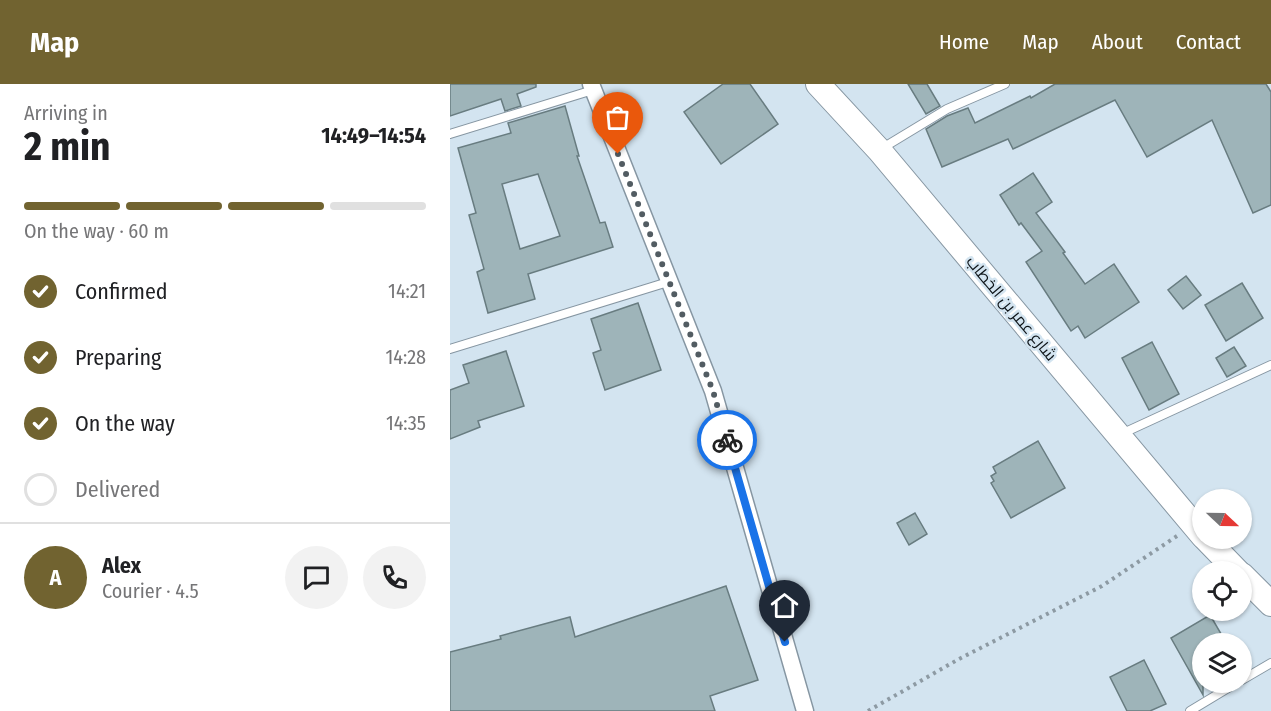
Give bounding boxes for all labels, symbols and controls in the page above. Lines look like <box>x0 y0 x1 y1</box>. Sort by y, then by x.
text: Map <box>30 26 79 59</box>
text: Home <box>939 29 989 55</box>
text: Map <box>1022 29 1059 55</box>
text: About <box>1092 29 1143 55</box>
text: Contact <box>1176 29 1241 55</box>
pin <box>592 92 643 154</box>
text: Arriving in <box>24 101 108 125</box>
icon: bag <box>601 101 634 134</box>
text: 14:49–14:54 <box>321 122 426 149</box>
text: 2 min <box>24 124 110 170</box>
text: On the way · 60 m <box>24 219 169 243</box>
street label: شارع عمر بن الخطاب <box>961 252 1061 366</box>
icon: check <box>24 275 57 308</box>
text: Confirmed <box>75 278 168 305</box>
text: 14:21 <box>388 279 426 303</box>
icon: check <box>24 341 57 374</box>
text: Preparing <box>75 344 161 371</box>
text: 14:28 <box>385 345 426 369</box>
icon: check <box>24 407 57 440</box>
text: On the way <box>75 410 175 437</box>
courier <box>697 410 757 470</box>
text: 14:35 <box>386 411 426 435</box>
icon: bike <box>711 424 744 457</box>
text: Delivered <box>75 476 160 503</box>
north arrow <box>1192 489 1252 549</box>
map controls <box>1192 489 1252 693</box>
button: chat <box>285 546 348 609</box>
button: phone <box>363 546 426 609</box>
text: Alex <box>102 552 141 579</box>
button: locate <box>1192 561 1252 621</box>
text: A <box>50 564 61 591</box>
text: Courier · 4.5 <box>102 579 199 603</box>
pin <box>759 580 810 642</box>
icon: home <box>768 589 801 622</box>
button: layers <box>1192 633 1252 693</box>

